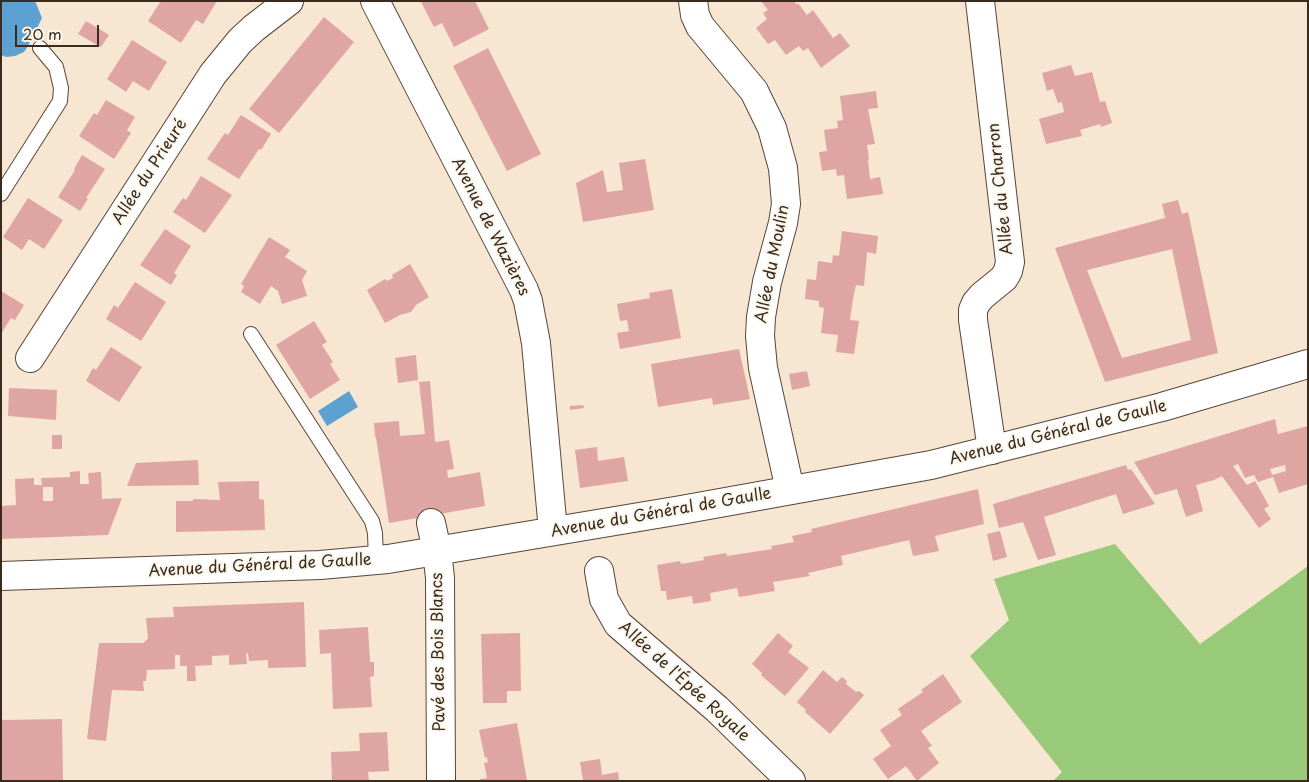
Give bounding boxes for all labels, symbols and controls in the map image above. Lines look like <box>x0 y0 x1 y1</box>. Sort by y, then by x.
scale bar <box>18 15 101 47</box>
text: 20 m <box>23 22 62 45</box>
street label: Allée du Prieuré <box>109 116 191 228</box>
street label: Allée du Charron <box>985 122 1017 256</box>
street label: Avenue de Wazières <box>447 155 533 299</box>
street label: Allée du Moulin <box>752 203 794 325</box>
street label: Avenue du Général de Gaulle <box>947 397 1169 469</box>
street label: Avenue du Général de Gaulle <box>549 484 773 542</box>
street label: Avenue du Général de Gaulle <box>148 551 372 581</box>
street label: Pavé des Bois Blancs <box>428 572 450 732</box>
street label: Allée de l'Épée Royale <box>614 618 754 746</box>

